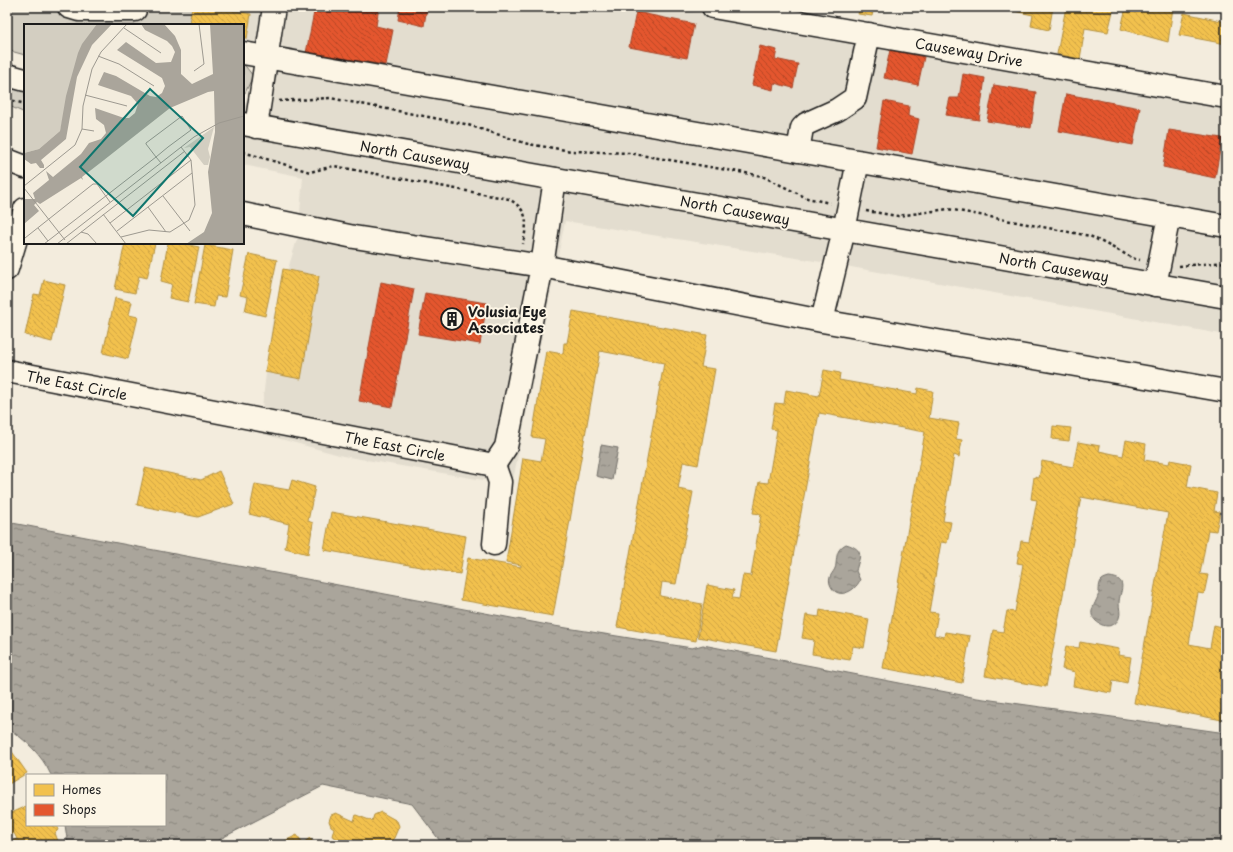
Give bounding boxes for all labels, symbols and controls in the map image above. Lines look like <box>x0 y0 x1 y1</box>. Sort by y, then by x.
inset map <box>24 24 244 244</box>
street label: Causeway Drive <box>913 32 1025 72</box>
street label: North Causeway <box>358 135 472 175</box>
street label: North Causeway <box>678 190 792 230</box>
street label: North Causeway <box>997 247 1111 287</box>
place label: Volusia Eye Associates <box>468 301 547 338</box>
building icon: Volusia Eye Associates <box>439 306 465 332</box>
street label: The East Circle <box>25 365 130 405</box>
street label: The East Circle <box>343 426 448 466</box>
legend <box>26 774 166 826</box>
text: Homes <box>62 780 101 798</box>
text: Shops <box>62 800 97 818</box>

